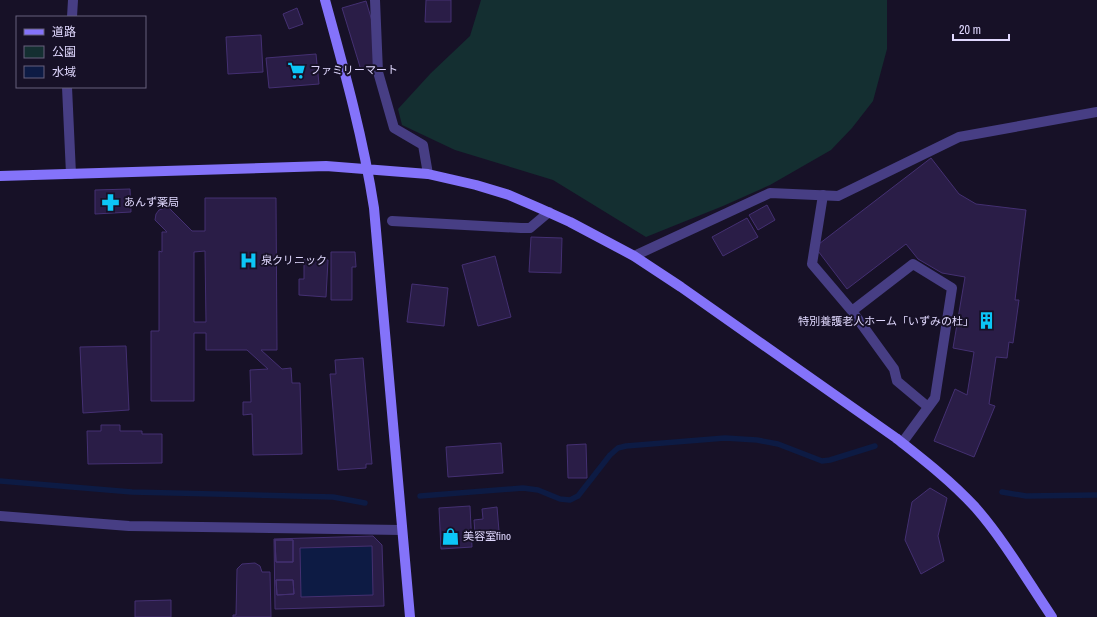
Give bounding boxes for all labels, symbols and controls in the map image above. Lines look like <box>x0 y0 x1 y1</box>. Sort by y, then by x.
legend <box>16 16 146 88</box>
scale bar <box>953 16 1009 42</box>
text: 20 m <box>959 22 981 38</box>
text: 道路 <box>52 24 76 40</box>
text: 公園 <box>52 44 76 60</box>
supermarket icon: ファミリーマート <box>287 60 307 80</box>
place label: ファミリーマート <box>310 63 398 77</box>
text: 水域 <box>52 64 76 80</box>
pharmacy icon: あんず薬局 <box>101 192 121 212</box>
place label: あんず薬局 <box>124 195 179 209</box>
hospital icon: 泉クリニック <box>238 250 258 270</box>
place label: 泉クリニック <box>261 253 327 267</box>
building icon: 特別養護老人ホーム「いずみの杜」 <box>977 311 997 331</box>
place label: 特別養護老人ホーム「いずみの杜」 <box>798 314 974 328</box>
shop icon: 美容室fino <box>440 526 460 546</box>
place label: 美容室fino <box>463 529 511 543</box>

